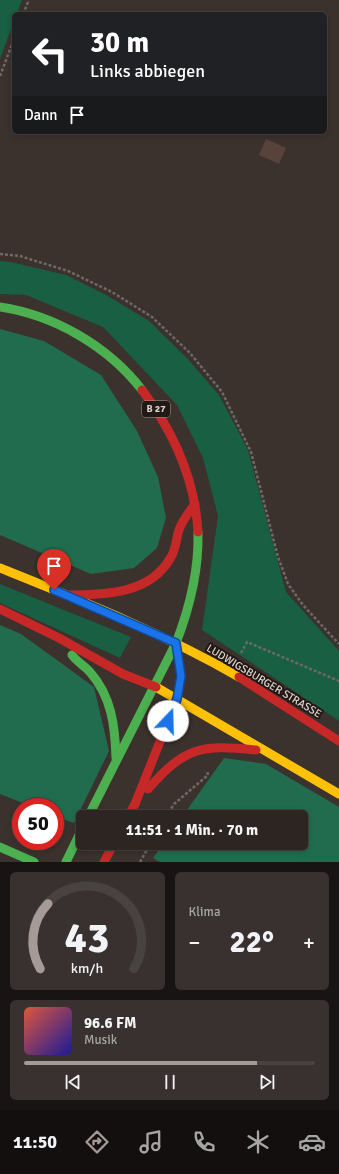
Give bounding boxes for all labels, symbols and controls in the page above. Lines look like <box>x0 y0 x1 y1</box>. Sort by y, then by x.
text: 30 m <box>90 26 149 60</box>
icon: left <box>24 28 76 80</box>
text: Links abbiegen <box>90 60 205 82</box>
icon: arrive <box>66 104 88 126</box>
text: Dann <box>24 106 58 124</box>
road number: B 27 <box>142 401 170 417</box>
pin <box>37 549 71 590</box>
icon: arrive <box>43 555 65 577</box>
street label: LUDWIGSBURGER STRASSE <box>204 642 324 720</box>
position arrow <box>147 700 189 742</box>
speed limit sign: 50 <box>12 798 64 850</box>
text: 11:51 · 1 Min. · 70 m <box>126 821 258 839</box>
text: Klima <box>189 904 220 920</box>
text: 43 <box>65 913 110 964</box>
text: 22° <box>230 924 274 961</box>
text: − <box>189 929 200 956</box>
text: + <box>303 929 315 956</box>
text: km/h <box>71 960 103 977</box>
text: 96.6 FM <box>84 1014 136 1032</box>
text: Musik <box>84 1032 117 1048</box>
icon: previous <box>62 1071 84 1093</box>
icon: pause <box>159 1071 181 1093</box>
icon: next <box>256 1071 278 1093</box>
icon: directions <box>83 1128 111 1156</box>
icon: music <box>137 1128 165 1156</box>
icon: phone <box>190 1128 218 1156</box>
icon: climate <box>244 1128 272 1156</box>
icon: car <box>298 1128 326 1156</box>
text: 11:50 <box>13 1131 57 1153</box>

